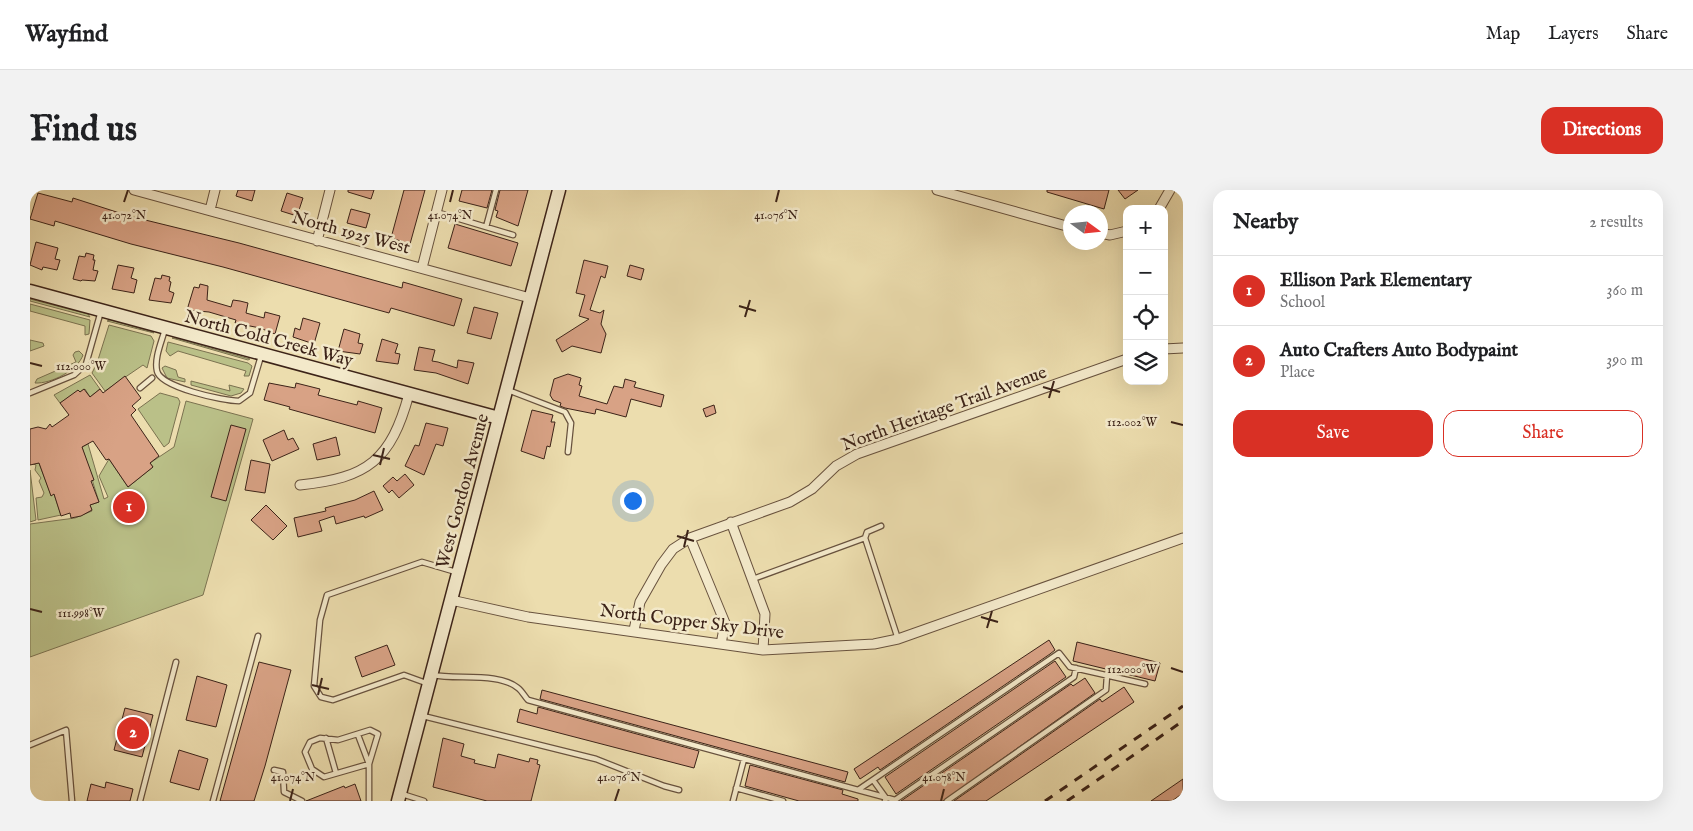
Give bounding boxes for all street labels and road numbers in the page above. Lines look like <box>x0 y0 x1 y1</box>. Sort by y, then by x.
street label: North 1925 West <box>289 207 412 260</box>
street label: North Cold Creek Way <box>182 306 356 373</box>
street label: North Heritage Trail Avenue <box>839 362 1050 457</box>
street label: West Gordon Avenue <box>432 411 495 571</box>
street label: North Copper Sky Drive <box>598 600 785 645</box>

